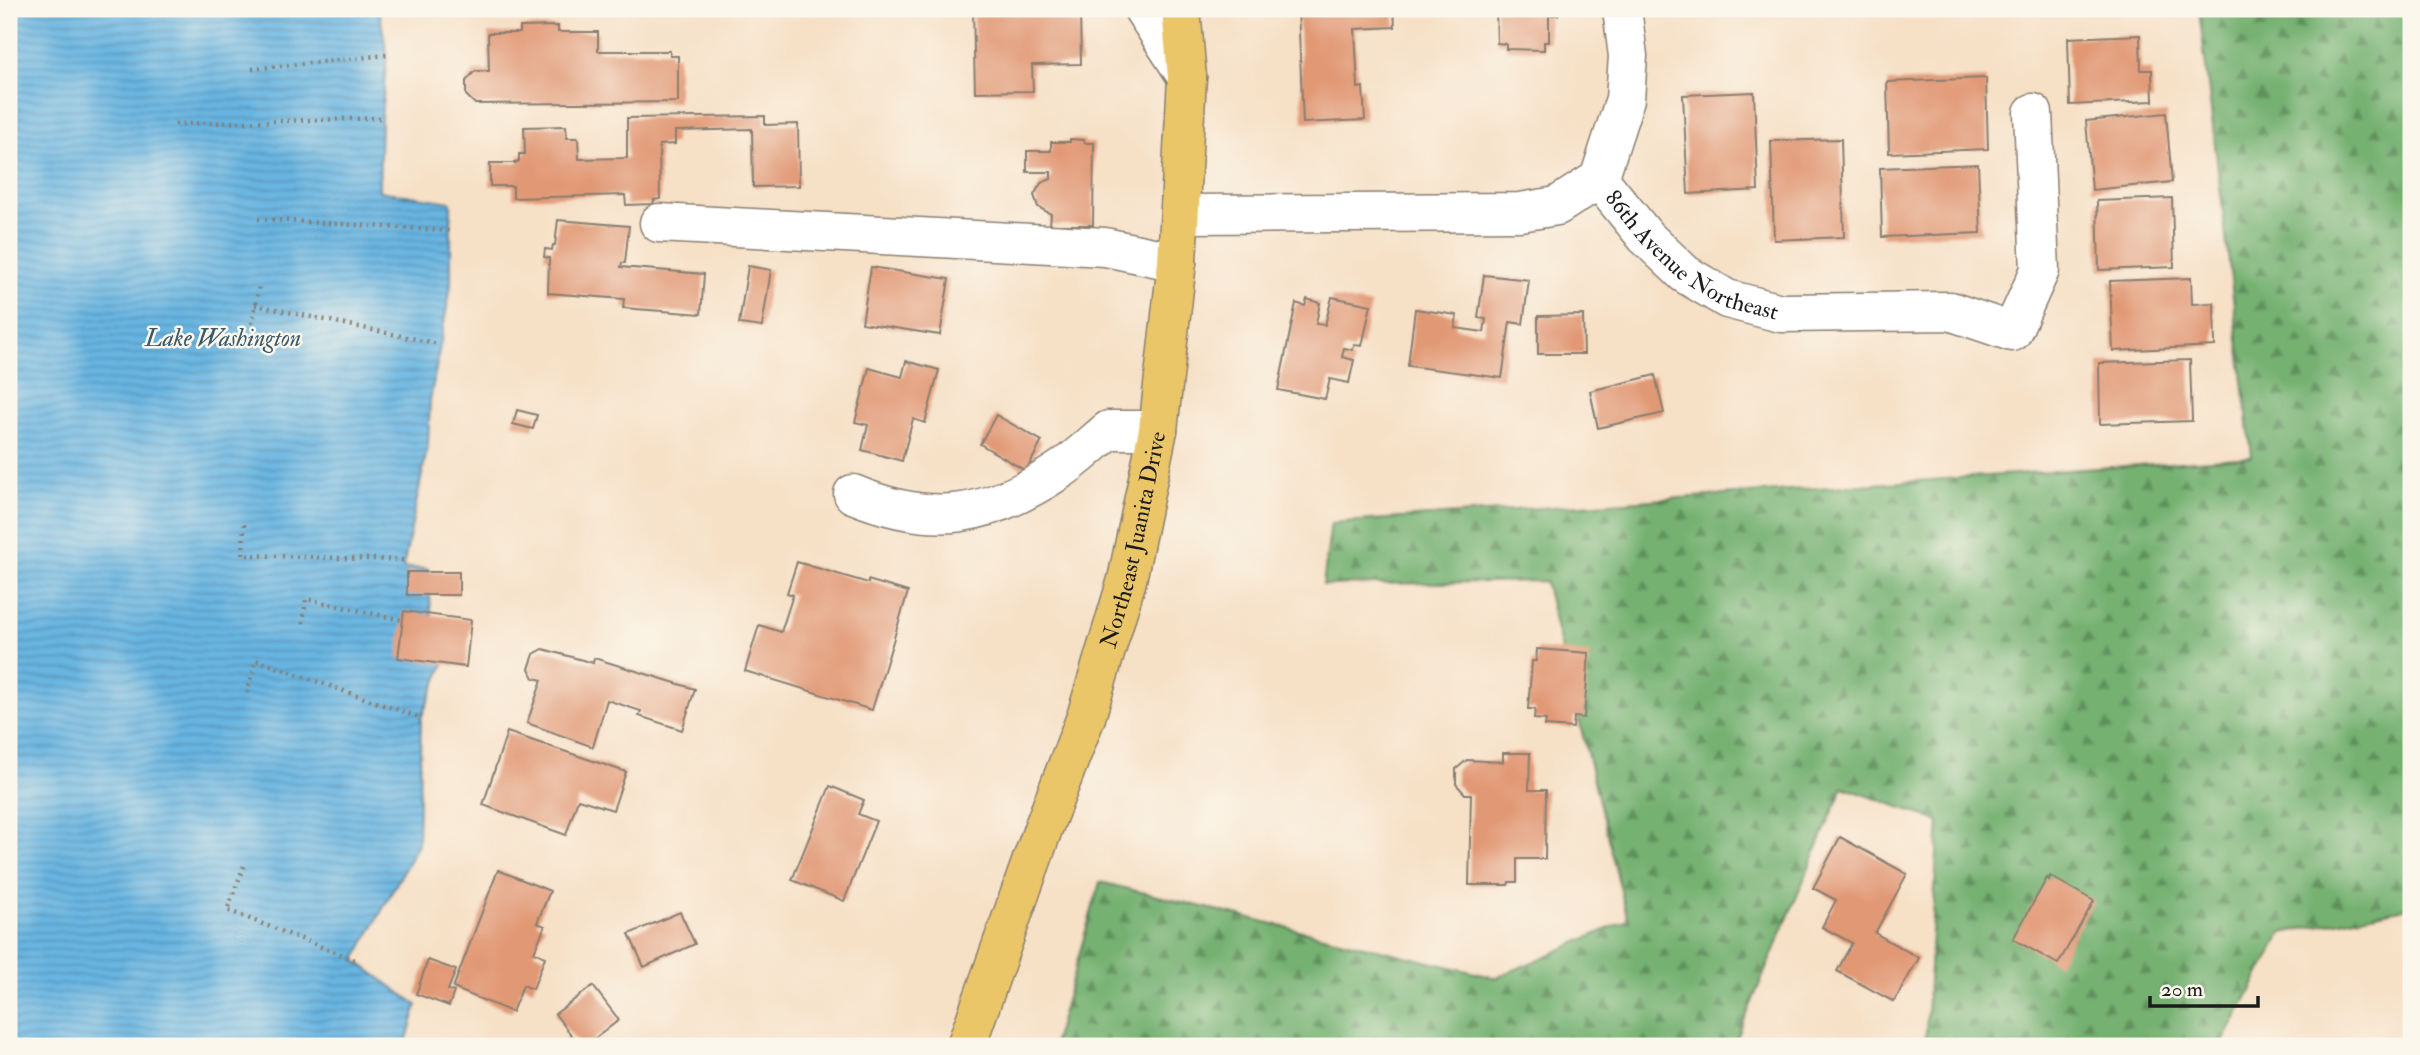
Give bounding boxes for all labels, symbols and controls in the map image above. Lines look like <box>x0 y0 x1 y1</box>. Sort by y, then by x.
street label: 86th Avenue Northeast <box>1599 184 1782 326</box>
water label: Lake Washington <box>144 323 301 354</box>
street label: Northeast Juanita Drive <box>1093 429 1172 651</box>
scale bar <box>2150 964 2259 1008</box>
text: 20 m <box>2161 976 2203 1003</box>

